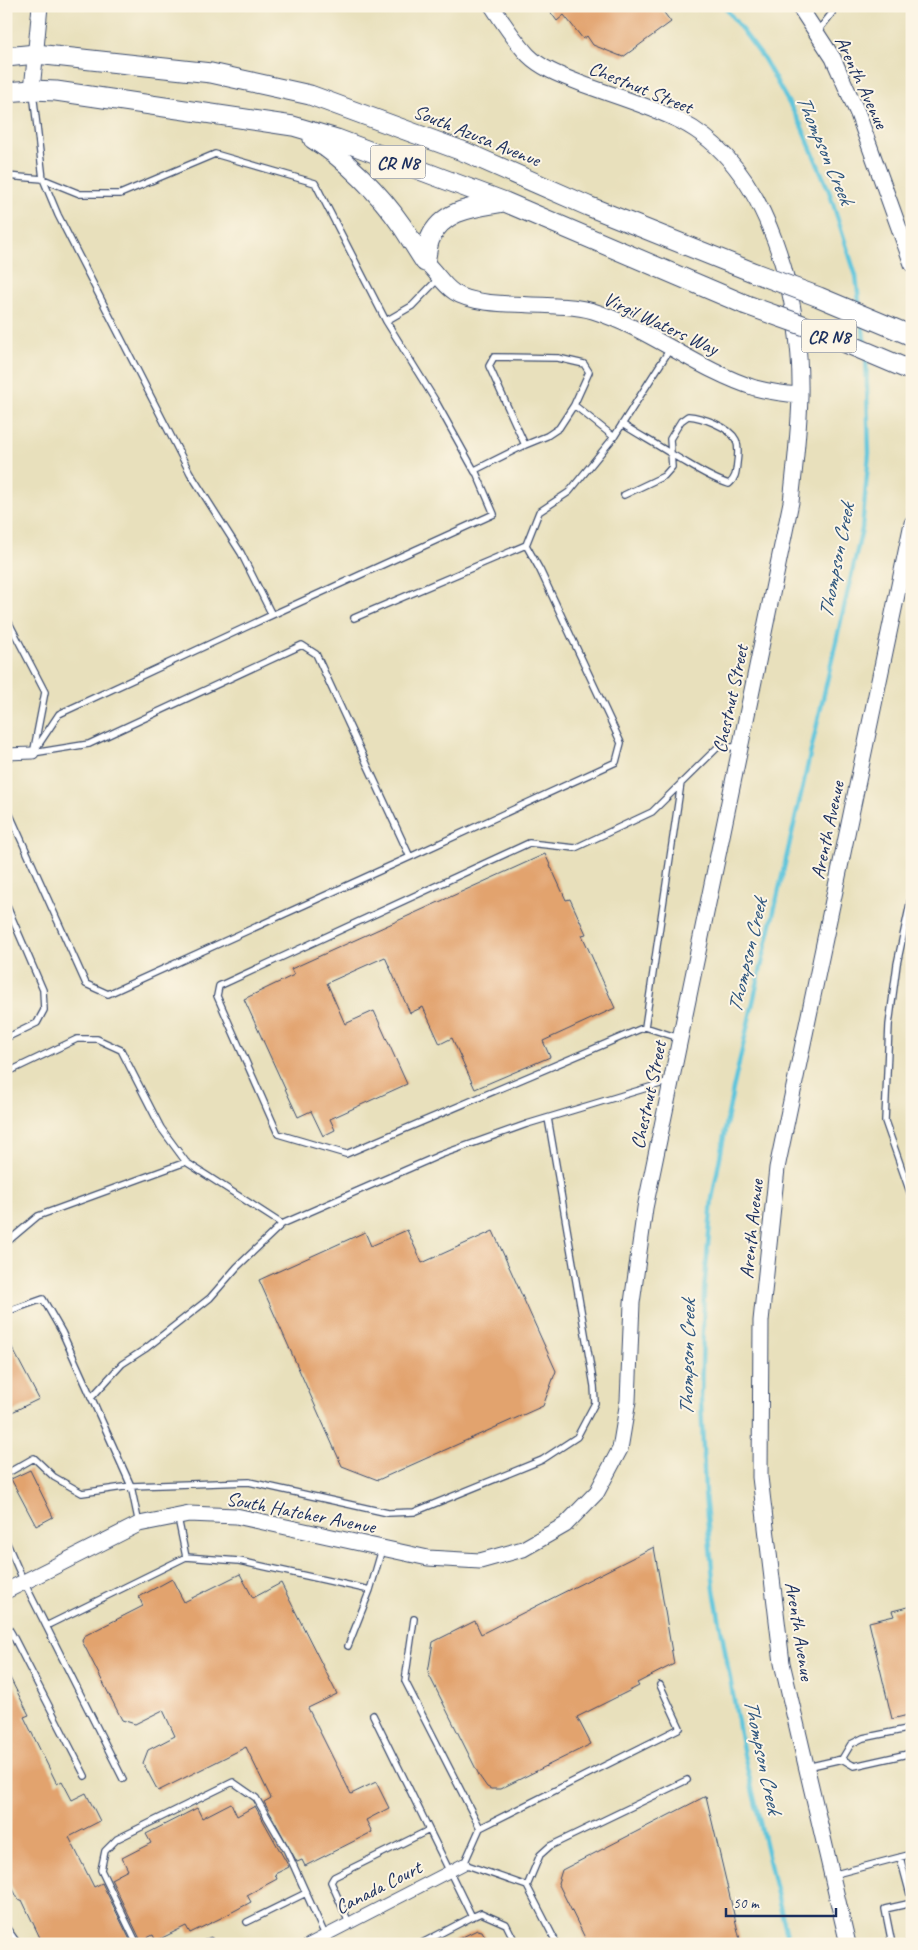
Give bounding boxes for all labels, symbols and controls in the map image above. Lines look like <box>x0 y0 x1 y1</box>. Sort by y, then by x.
street label: Arenth Avenue <box>829 32 895 134</box>
street label: Chestnut Street <box>585 55 699 120</box>
water label: Thompson Creek <box>790 91 861 210</box>
street label: South Azusa Avenue <box>410 99 545 173</box>
road number: CR N8 <box>370 146 426 178</box>
street label: Virgil Waters Way <box>599 286 724 362</box>
road number: CR N8 <box>802 320 856 352</box>
water label: Thompson Creek <box>812 498 860 620</box>
street label: Chestnut Street <box>707 641 755 755</box>
street label: Arenth Avenue <box>805 777 850 881</box>
water label: Thompson Creek <box>721 893 773 1015</box>
street label: Chestnut Street <box>625 1037 673 1151</box>
street label: Arenth Avenue <box>734 1177 769 1280</box>
water label: Thompson Creek <box>673 1297 701 1416</box>
street label: South Hatcher Avenue <box>224 1486 379 1539</box>
street label: Arenth Avenue <box>779 1580 820 1684</box>
water label: Thompson Creek <box>738 1697 788 1819</box>
street label: Canada Court <box>331 1854 428 1920</box>
scale bar <box>726 1885 836 1917</box>
text: 50 m <box>733 1894 760 1913</box>

